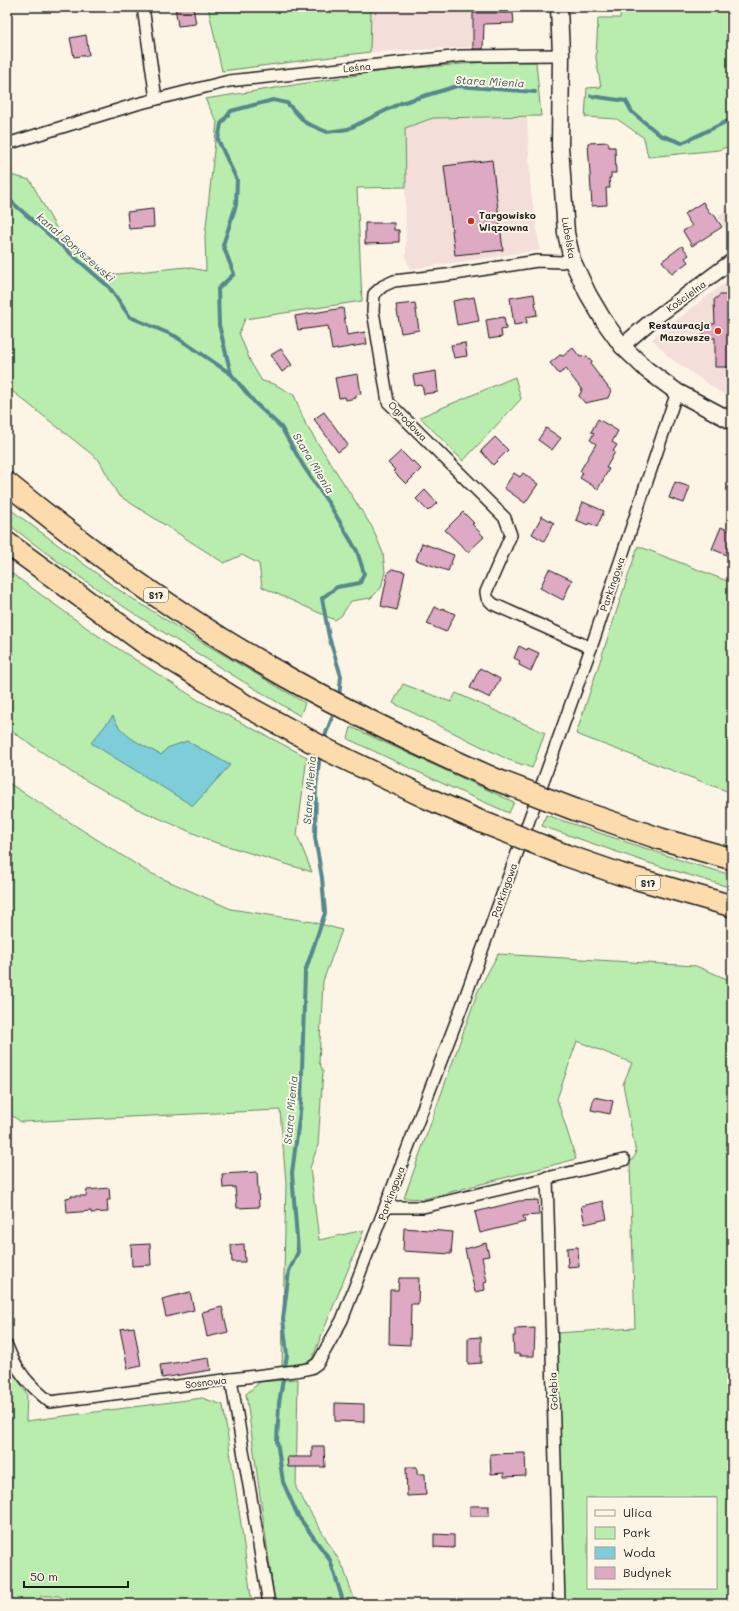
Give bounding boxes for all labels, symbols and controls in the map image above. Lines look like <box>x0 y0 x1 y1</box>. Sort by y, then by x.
street label: Leśna <box>342 59 372 75</box>
water label: Stara Mienia <box>455 72 525 90</box>
place label: Targowisko Wiązowna <box>479 208 536 234</box>
water label: kanał Boryszewski <box>34 209 119 285</box>
marker: Targowisko Wiązowna <box>466 216 476 226</box>
street label: Lubelska <box>558 216 580 260</box>
street label: Kościelna <box>663 277 709 315</box>
place label: Restauracja Mazowsze <box>649 318 710 344</box>
marker: Restauracja Mazowsze <box>713 326 723 336</box>
street label: Ogrodowa <box>385 398 431 444</box>
water label: Stara Mienia <box>290 430 338 497</box>
street label: Parkingowa <box>596 555 628 613</box>
road number: S17 <box>144 588 168 602</box>
water label: Stara Mienia <box>299 755 319 825</box>
street label: Parkingowa <box>488 861 520 919</box>
road number: S17 <box>636 876 660 890</box>
water label: Stara Mienia <box>280 1075 300 1145</box>
street label: Parkingowa <box>374 1164 408 1222</box>
street label: Sosnowa <box>184 1372 228 1392</box>
street label: Gołębia <box>545 1372 561 1410</box>
legend <box>587 1497 717 1589</box>
text: Ulica <box>623 1504 652 1520</box>
text: Park <box>623 1524 650 1540</box>
text: Woda <box>623 1544 656 1560</box>
scale bar <box>24 1563 128 1589</box>
text: Budynek <box>623 1564 671 1580</box>
text: 50 m <box>30 1568 58 1584</box>

